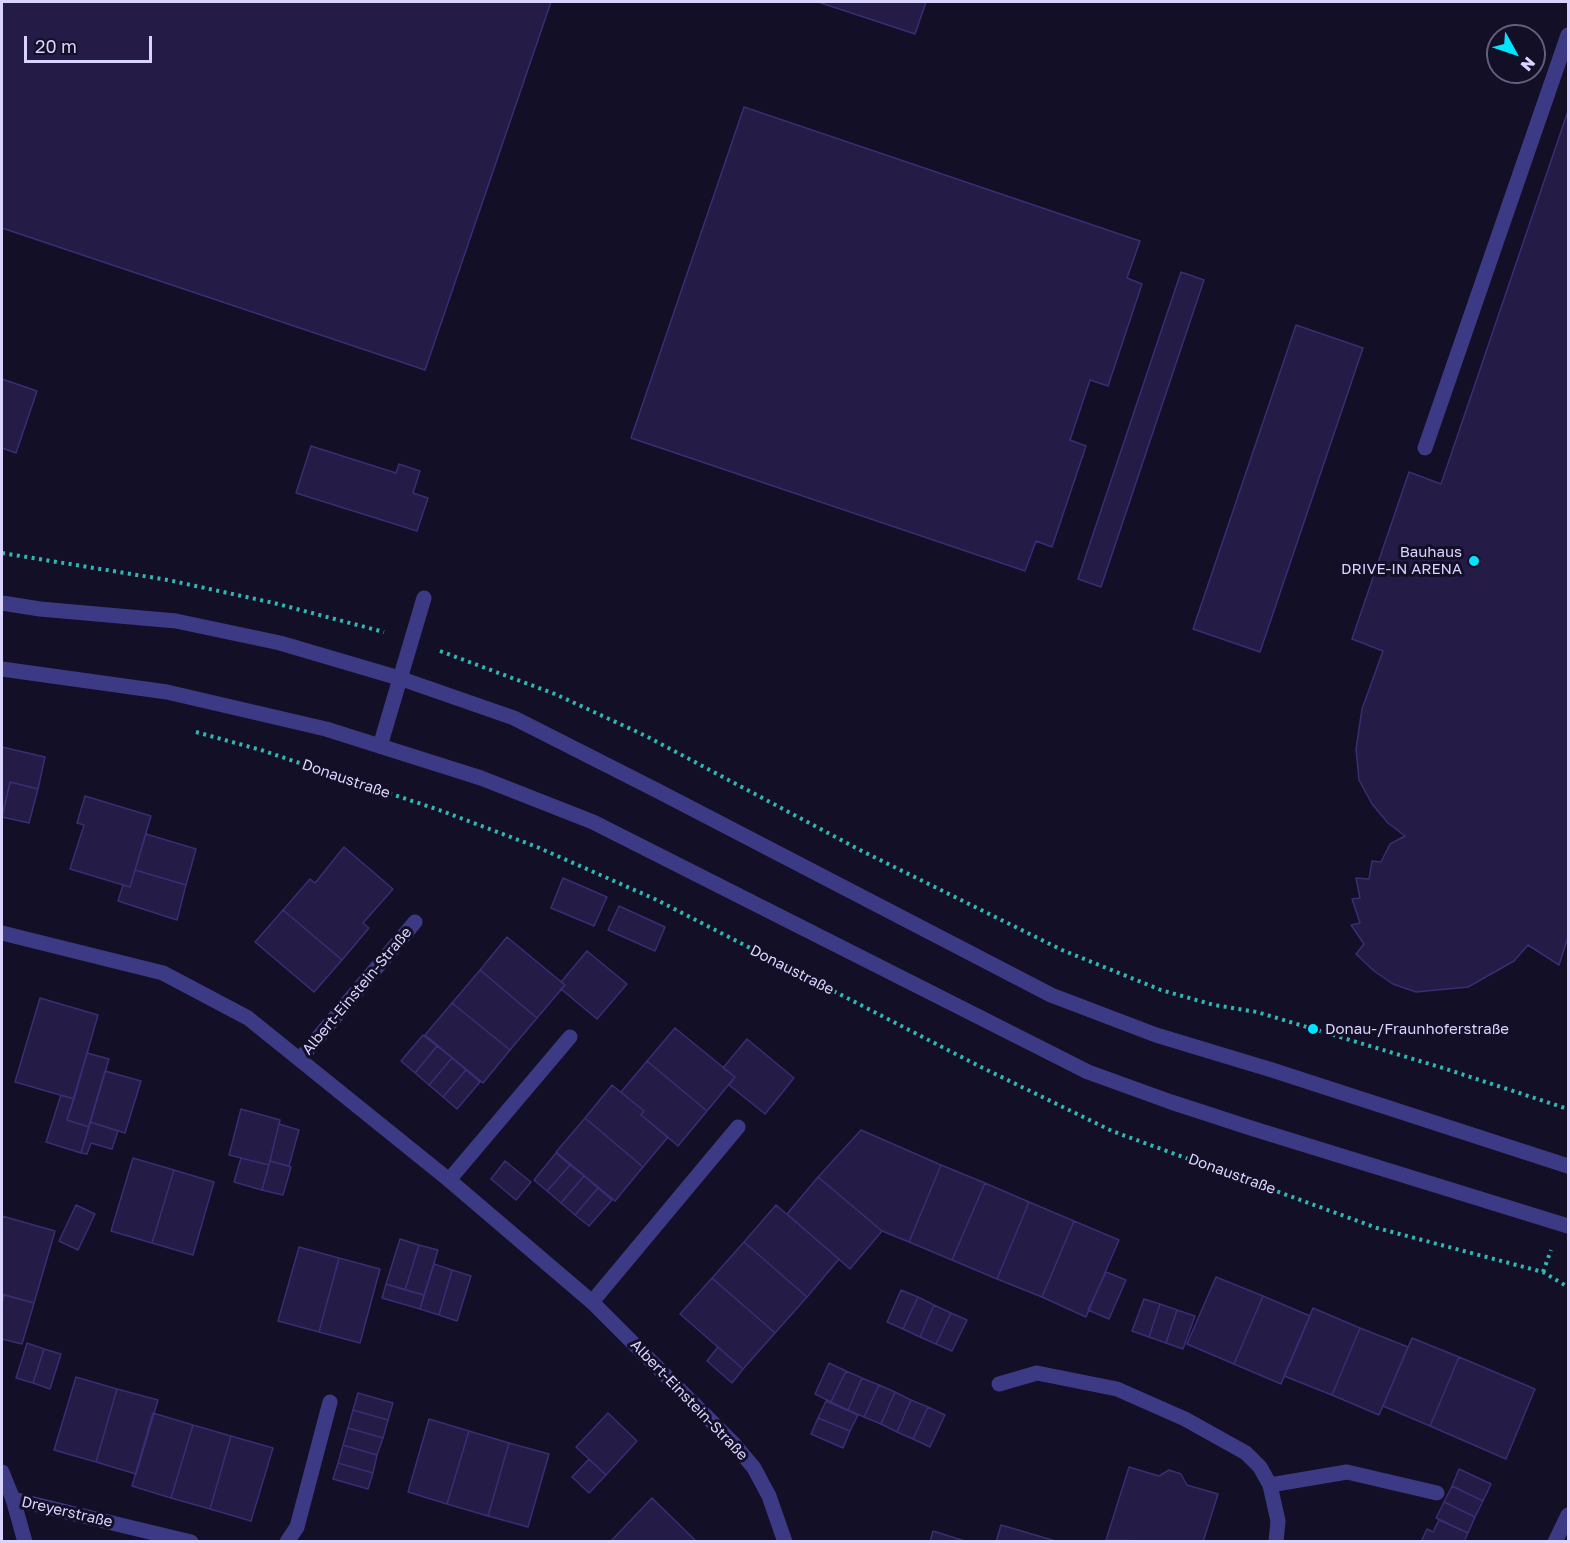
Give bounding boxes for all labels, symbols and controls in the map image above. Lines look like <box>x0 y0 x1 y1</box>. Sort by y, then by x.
scale bar <box>27 24 154 62</box>
north arrow <box>1486 24 1546 84</box>
text: 20 m <box>35 35 77 57</box>
text: N <box>1517 53 1540 75</box>
place label: Bauhaus DRIVE-IN ARENA <box>1341 543 1462 578</box>
marker: Bauhaus DRIVE-IN ARENA <box>1467 554 1481 568</box>
street label: Donaustraße <box>300 756 392 802</box>
street label: Albert-Einstein-Straße <box>298 924 416 1058</box>
street label: Donaustraße <box>747 941 837 999</box>
place label: Donau-/Fraunhoferstraße <box>1325 1020 1509 1038</box>
marker: Donau-/Fraunhoferstraße <box>1306 1022 1320 1036</box>
street label: Donaustraße <box>1186 1150 1278 1198</box>
street label: Albert-Einstein-Straße <box>627 1336 751 1464</box>
street label: Dreyerstraße <box>20 1493 114 1531</box>

